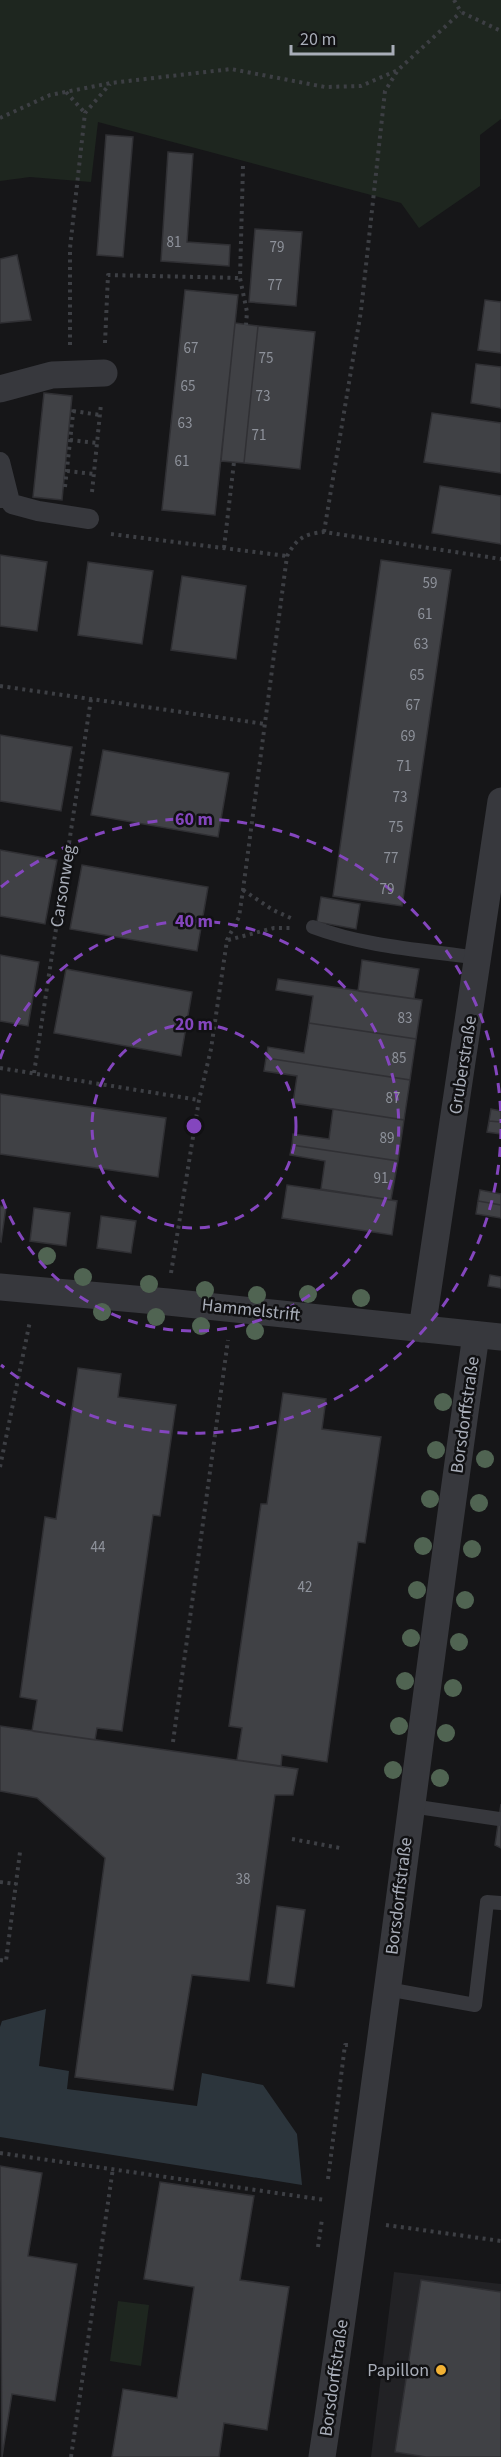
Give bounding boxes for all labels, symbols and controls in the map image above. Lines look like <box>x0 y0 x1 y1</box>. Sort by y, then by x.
scale bar <box>291 18 393 56</box>
text: 20 m <box>300 27 336 52</box>
house number: 81 <box>167 232 181 253</box>
house number: 79 <box>270 237 284 258</box>
house number: 77 <box>268 275 282 296</box>
house number: 67 <box>184 338 198 359</box>
house number: 75 <box>259 348 273 369</box>
house number: 65 <box>181 376 195 397</box>
house number: 73 <box>256 386 270 407</box>
house number: 63 <box>178 413 192 434</box>
house number: 71 <box>252 425 266 446</box>
house number: 61 <box>175 451 189 472</box>
house number: 59 <box>423 573 437 594</box>
house number: 61 <box>418 604 432 625</box>
house number: 63 <box>414 634 428 655</box>
house number: 65 <box>410 665 424 686</box>
house number: 67 <box>406 695 420 716</box>
house number: 69 <box>401 726 415 747</box>
house number: 71 <box>397 756 411 777</box>
house number: 73 <box>393 787 407 808</box>
text: 60 m <box>175 807 213 832</box>
house number: 75 <box>389 817 403 838</box>
street label: Carsonweg <box>44 843 82 929</box>
house number: 77 <box>384 848 398 869</box>
house number: 79 <box>380 879 394 900</box>
text: 40 m <box>175 909 213 934</box>
house number: 83 <box>398 1008 412 1029</box>
text: 20 m <box>175 1012 213 1037</box>
street label: Gruberstraße <box>443 1014 483 1116</box>
house number: 85 <box>392 1048 406 1069</box>
house number: 87 <box>386 1088 400 1109</box>
centre of rings <box>184 1116 204 1136</box>
house number: 89 <box>380 1128 394 1149</box>
house number: 91 <box>374 1168 388 1189</box>
street label: Hammelstrift <box>201 1292 302 1328</box>
street label: Borsdorffstraße <box>444 1355 486 1475</box>
house number: 44 <box>91 1537 106 1558</box>
house number: 42 <box>298 1577 312 1598</box>
street label: Borsdorffstraße <box>379 1836 419 1956</box>
house number: 38 <box>236 1869 250 1890</box>
street label: Borsdorffstraße <box>313 2318 355 2438</box>
place label: Papillon <box>367 2358 429 2383</box>
marker: Papillon <box>434 2363 448 2377</box>

